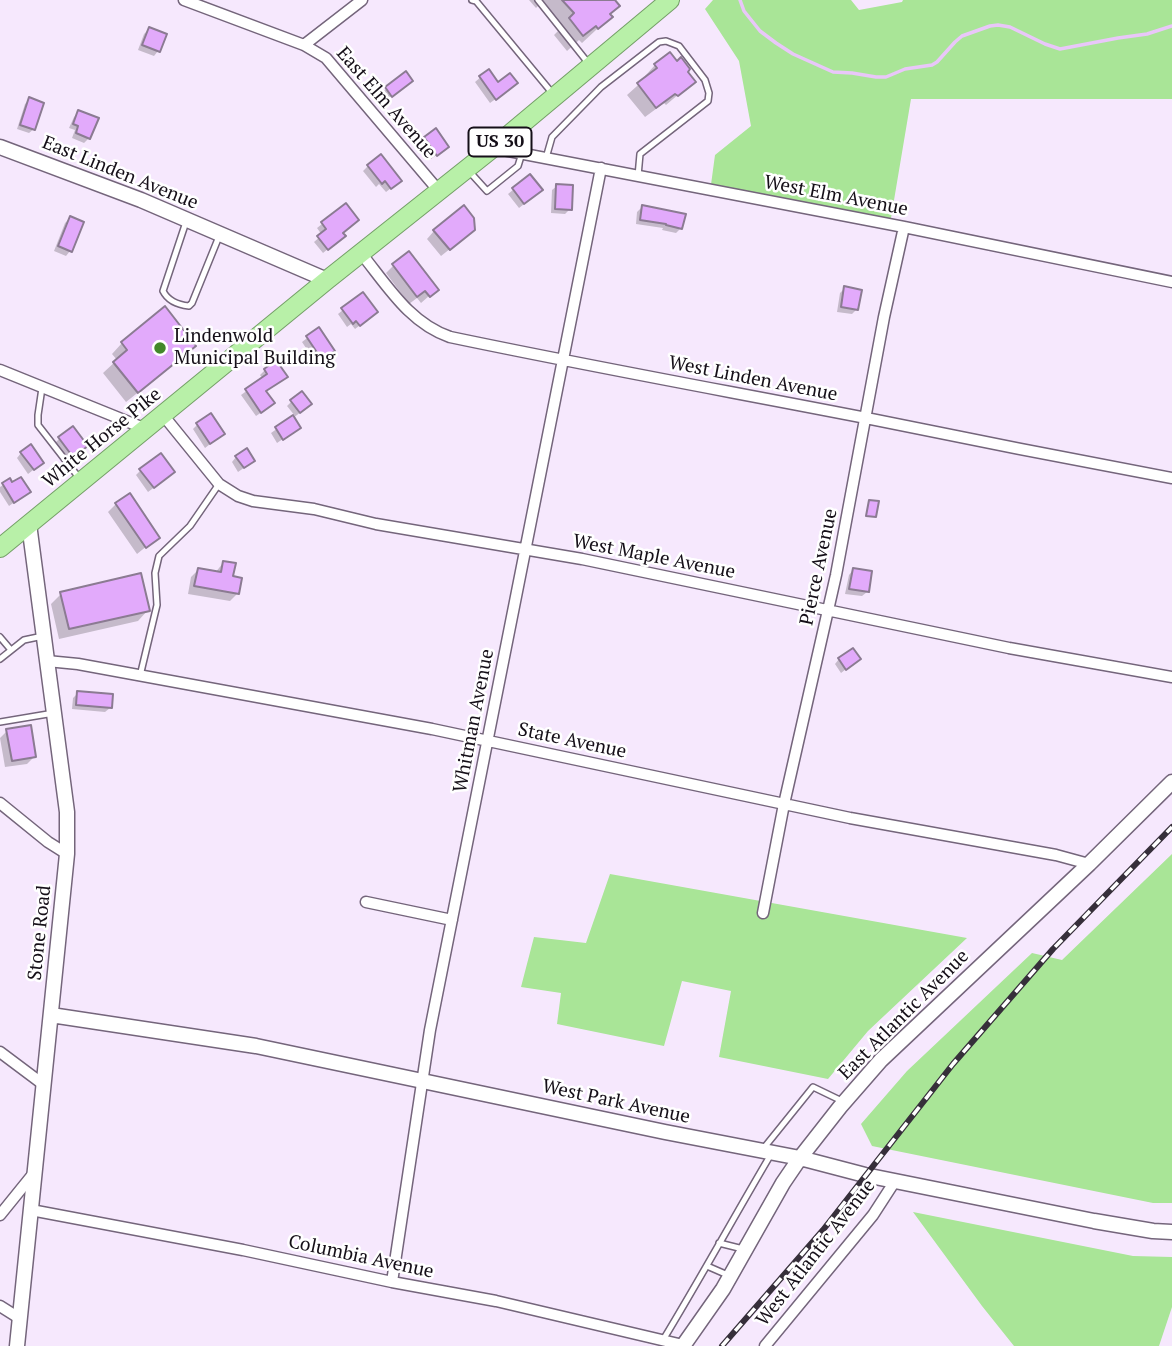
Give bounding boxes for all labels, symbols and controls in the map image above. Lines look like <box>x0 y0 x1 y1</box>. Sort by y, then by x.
street label: East Elm Avenue <box>331 42 441 164</box>
road number: US 30 <box>468 127 532 156</box>
street label: East Linden Avenue <box>39 131 201 215</box>
street label: West Elm Avenue <box>762 171 910 221</box>
place label: Lindenwold Municipal Building <box>174 326 335 370</box>
marker: Lindenwold Municipal Building <box>152 340 168 356</box>
street label: West Linden Avenue <box>667 351 839 407</box>
street label: White Horse Pike <box>38 383 166 493</box>
street label: Pierce Avenue <box>796 507 842 627</box>
street label: West Maple Avenue <box>571 530 737 584</box>
street label: Whitman Avenue <box>449 647 499 795</box>
street label: State Avenue <box>516 718 628 764</box>
street label: Stone Road <box>24 884 56 982</box>
street label: East Atlantic Avenue <box>834 945 974 1085</box>
street label: West Park Avenue <box>540 1075 692 1129</box>
street label: West Atlantic Avenue <box>752 1175 880 1331</box>
street label: Columbia Avenue <box>286 1230 436 1284</box>

